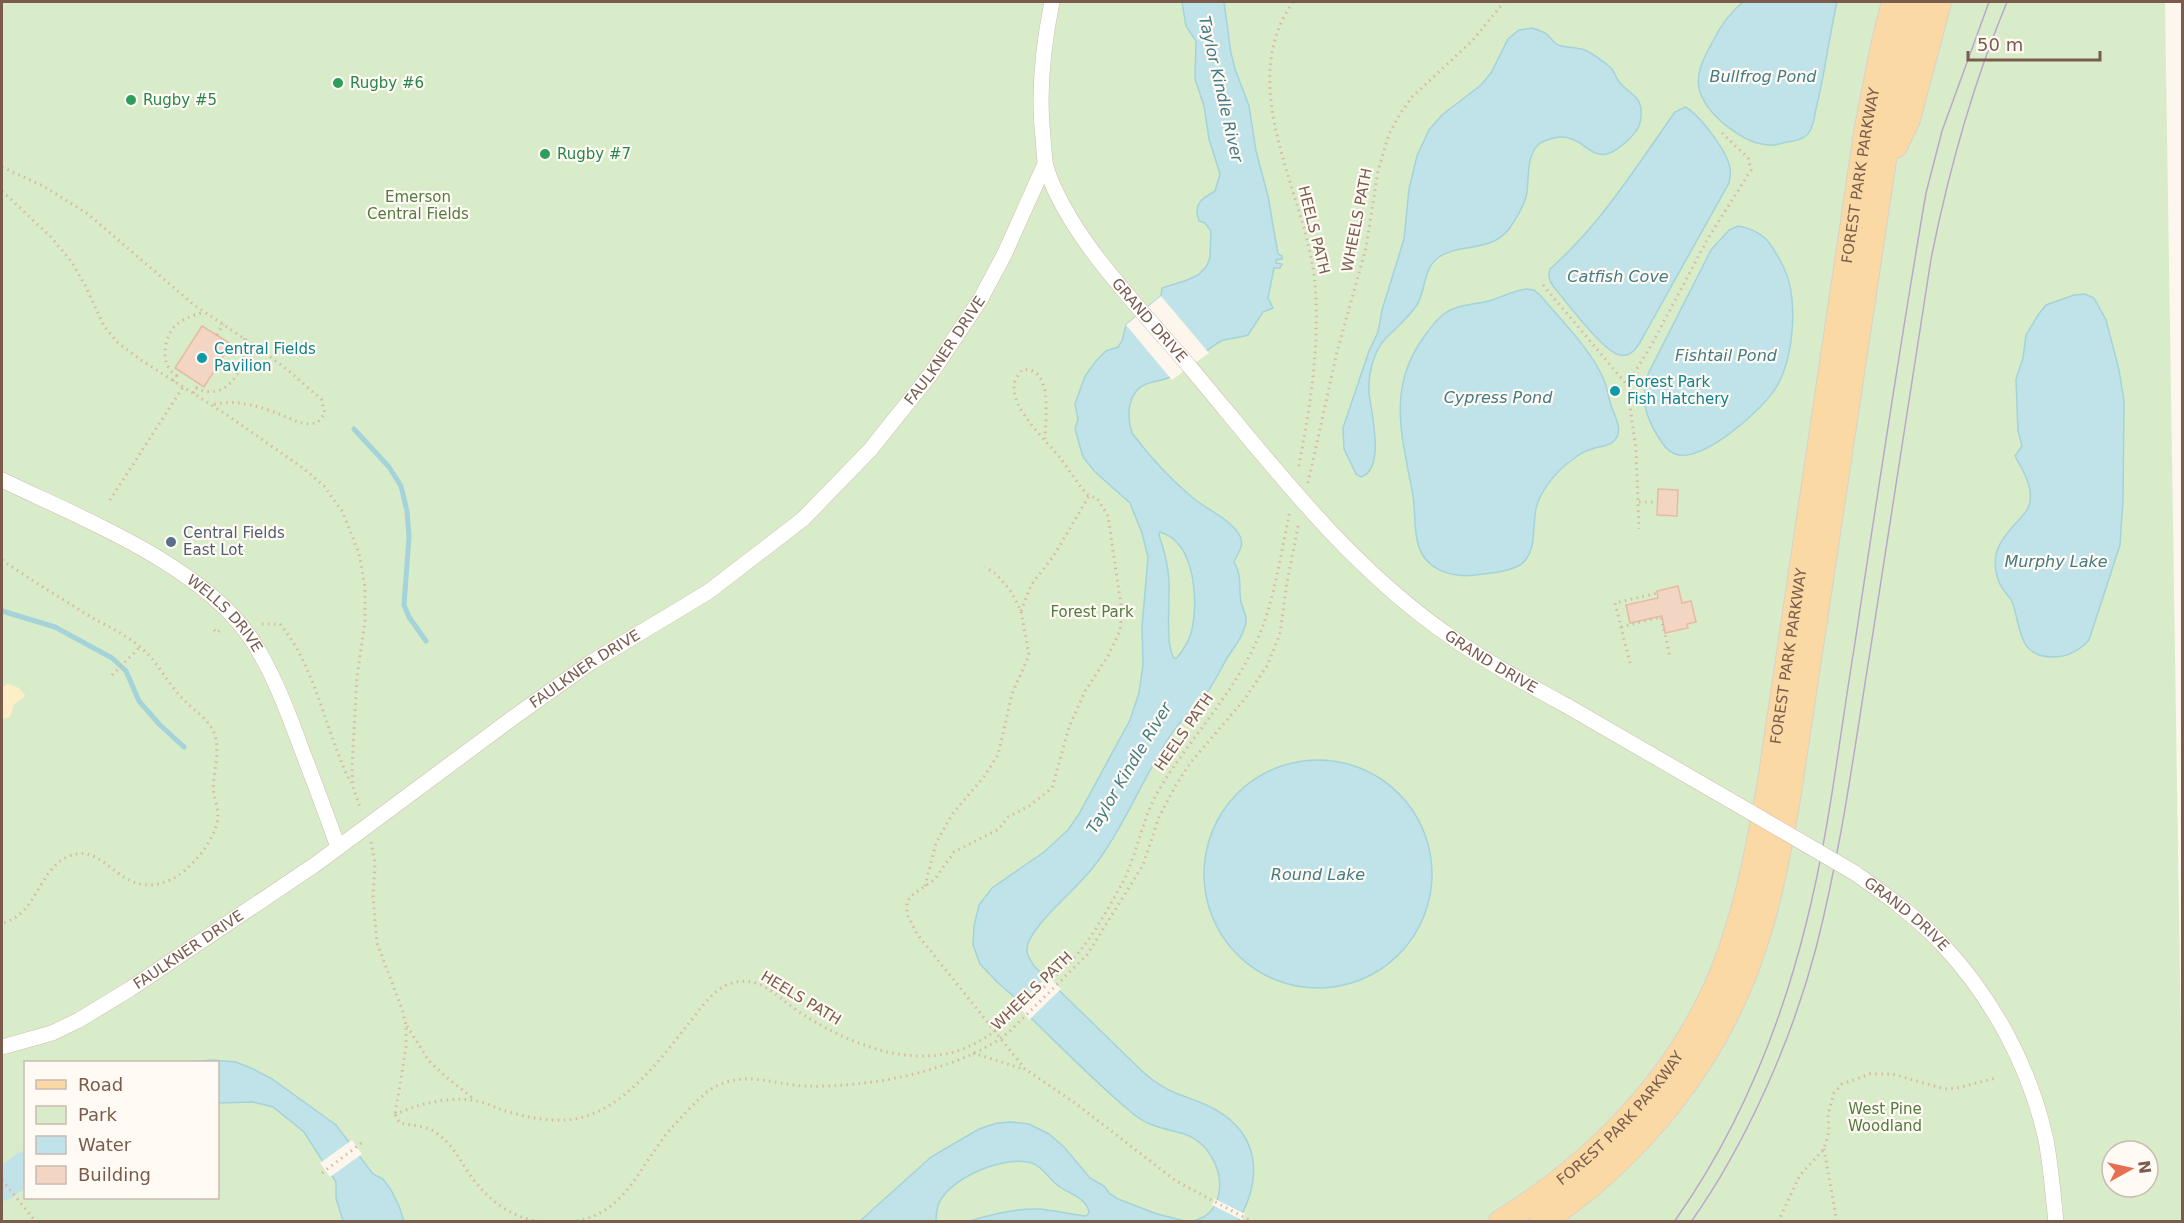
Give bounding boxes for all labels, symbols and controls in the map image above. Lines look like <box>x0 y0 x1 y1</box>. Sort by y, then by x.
water label: Taylor Kindle River <box>1195 14 1247 165</box>
scale bar <box>1968 24 2100 62</box>
text: 50 m <box>1977 34 2023 55</box>
water label: Bullfrog Pond <box>1710 67 1817 86</box>
place label: Rugby #6 <box>350 74 424 92</box>
marker: Rugby #6 <box>331 76 345 90</box>
street label: FOREST PARK PARKWAY <box>1838 85 1884 265</box>
place label: Rugby #5 <box>143 91 217 109</box>
marker: Rugby #5 <box>124 93 138 107</box>
place label: Rugby #7 <box>557 145 631 163</box>
marker: Rugby #7 <box>538 147 552 161</box>
street label: WHEELS PATH <box>1338 167 1376 273</box>
street label: HEELS PATH <box>1294 184 1334 276</box>
park label: Emerson Central Fields <box>367 188 469 223</box>
water label: Catfish Cove <box>1567 267 1669 286</box>
street label: GRAND DRIVE <box>1108 274 1191 366</box>
street label: FAULKNER DRIVE <box>901 292 989 408</box>
place label: Central Fields Pavilion <box>214 340 316 375</box>
water label: Fishtail Pond <box>1675 346 1778 365</box>
marker: Central Fields Pavilion <box>195 351 209 365</box>
place label: Forest Park Fish Hatchery <box>1627 373 1729 408</box>
marker: Forest Park Fish Hatchery <box>1608 384 1622 398</box>
water label: Cypress Pond <box>1444 388 1553 407</box>
place label: Central Fields East Lot <box>183 524 285 559</box>
marker: Central Fields East Lot <box>164 535 178 549</box>
water label: Murphy Lake <box>2004 552 2108 571</box>
street label: FOREST PARK PARKWAY <box>1767 566 1811 745</box>
street label: WELLS DRIVE <box>183 571 266 655</box>
park label: Forest Park <box>1050 603 1134 621</box>
street label: FAULKNER DRIVE <box>526 626 643 712</box>
street label: GRAND DRIVE <box>1441 626 1541 697</box>
street label: HEELS PATH <box>1151 690 1217 774</box>
water label: Taylor Kindle River <box>1082 698 1176 837</box>
water label: Round Lake <box>1271 865 1365 884</box>
street label: GRAND DRIVE <box>1861 873 1953 955</box>
street label: FAULKNER DRIVE <box>130 906 247 993</box>
street label: WHEELS PATH <box>988 948 1076 1034</box>
street label: HEELS PATH <box>758 967 844 1029</box>
street label: FOREST PARK PARKWAY <box>1553 1047 1688 1189</box>
legend <box>24 1061 219 1199</box>
text: Road <box>78 1074 123 1095</box>
park label: West Pine Woodland <box>1848 1100 1922 1135</box>
text: Park <box>78 1104 117 1125</box>
text: Water <box>78 1134 132 1155</box>
north arrow <box>2100 1139 2160 1199</box>
text: N <box>2134 1159 2155 1175</box>
text: Building <box>78 1164 151 1185</box>

